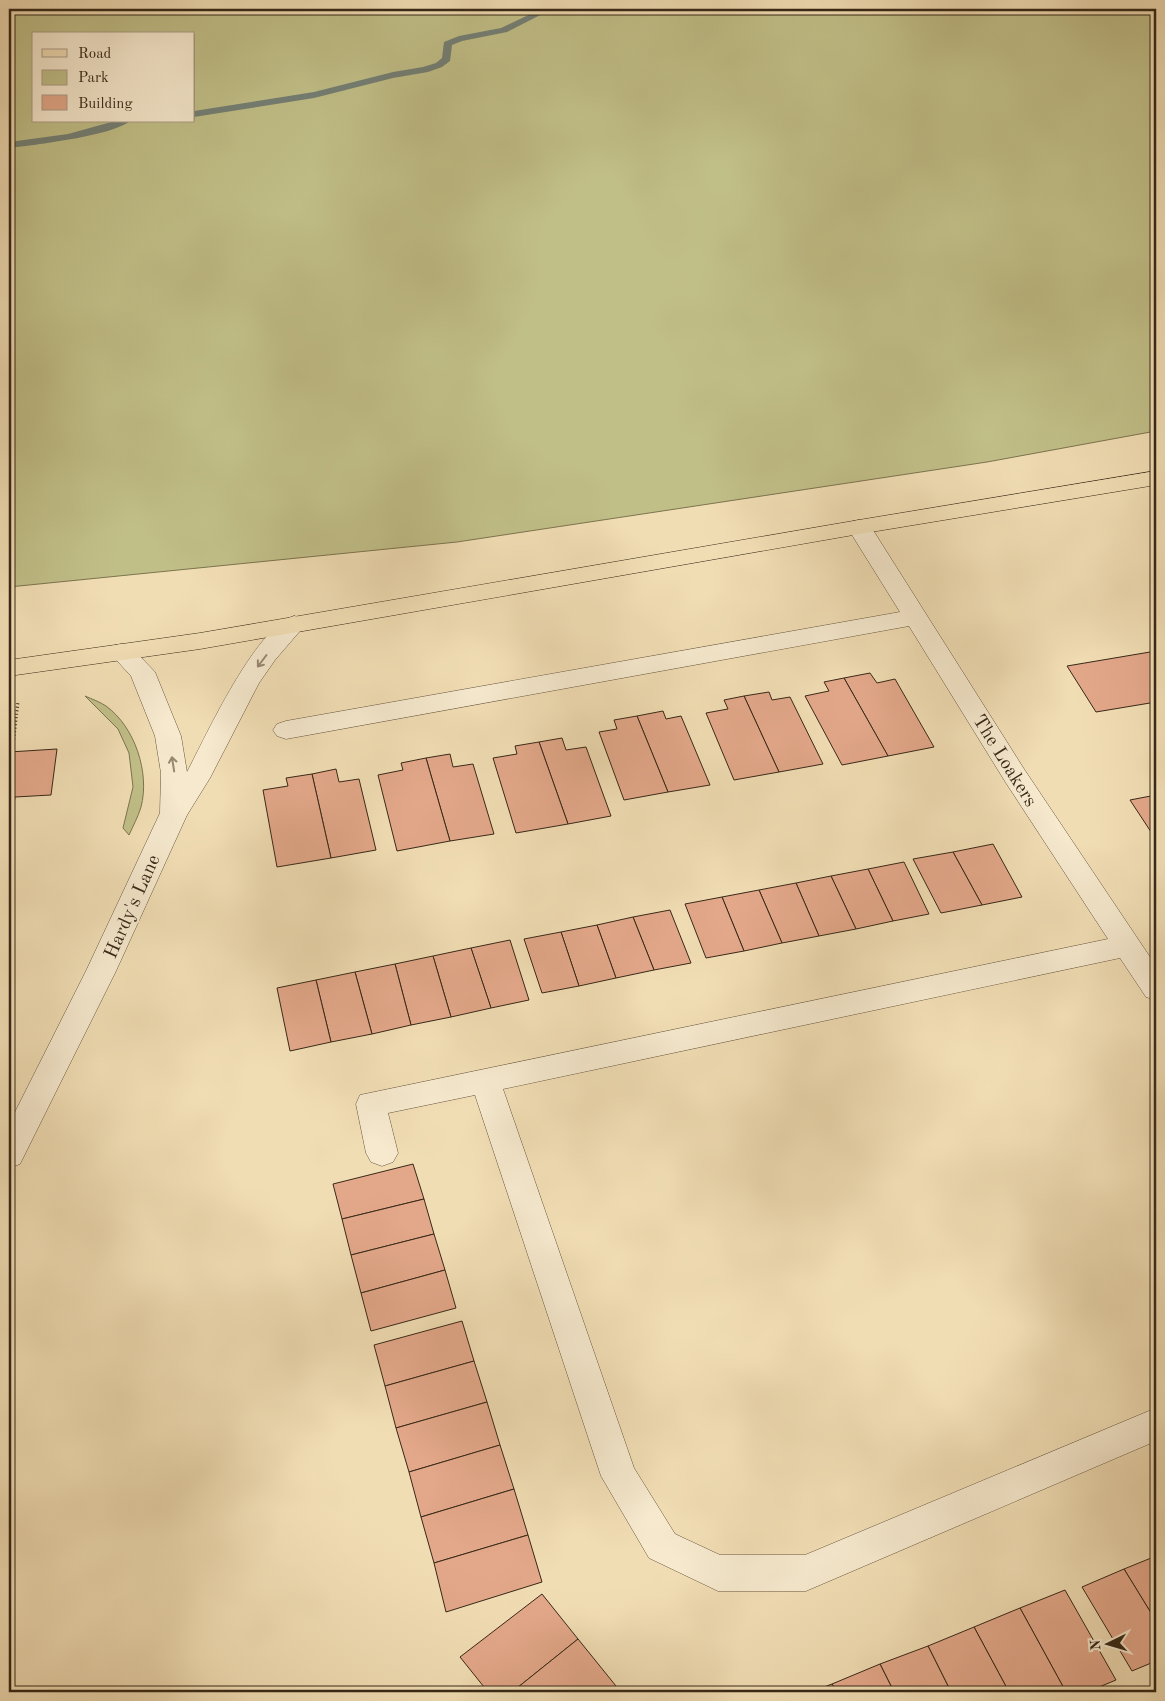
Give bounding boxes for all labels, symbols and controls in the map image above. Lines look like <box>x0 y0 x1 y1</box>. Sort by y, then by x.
legend <box>32 32 195 122</box>
text: Road <box>78 47 112 62</box>
text: Park <box>78 71 109 86</box>
text: Building <box>78 97 133 112</box>
one-way arrow <box>256 654 267 667</box>
street label: The Loakers <box>968 712 1040 811</box>
one-way arrow <box>167 756 177 772</box>
street label: Hardy's Lane <box>102 852 165 962</box>
north arrow <box>1082 1618 1132 1668</box>
text: N <box>1089 1639 1103 1651</box>

